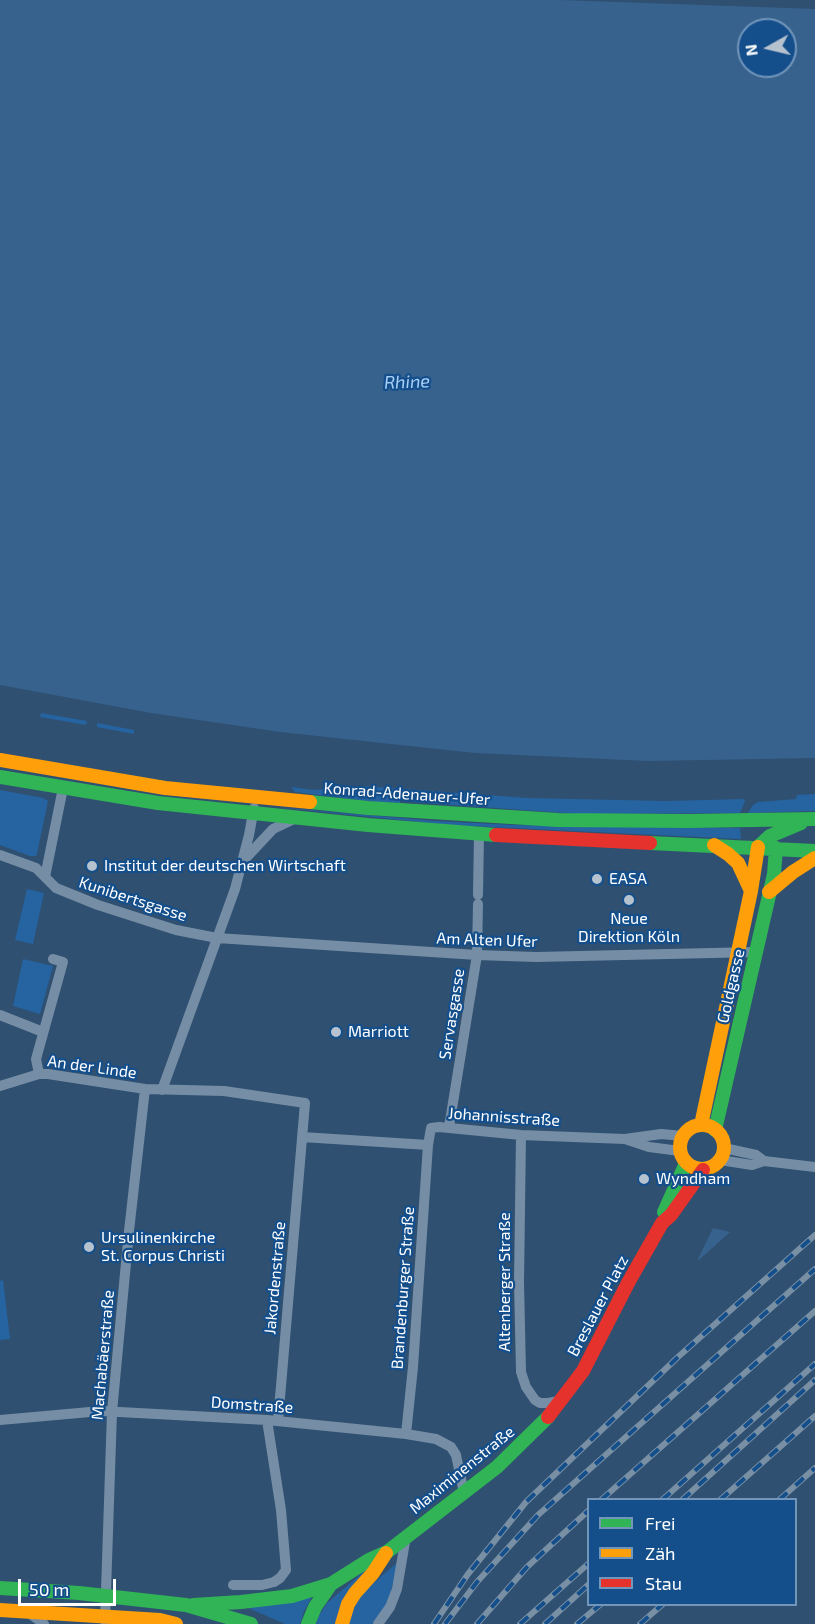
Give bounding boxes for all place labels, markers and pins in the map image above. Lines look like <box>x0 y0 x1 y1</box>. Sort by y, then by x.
place label: Institut der deutschen Wirtschaft <box>104 856 346 876</box>
marker: Institut der deutschen Wirtschaft <box>85 859 99 873</box>
place label: EASA <box>609 869 647 889</box>
marker: EASA <box>590 872 604 886</box>
marker: Neue Direktion Köln <box>622 893 636 907</box>
place label: Neue Direktion Köln <box>578 909 680 947</box>
place label: Marriott <box>348 1022 409 1042</box>
marker: Marriott <box>329 1025 343 1039</box>
place label: Wyndham <box>656 1169 730 1189</box>
marker: Wyndham <box>637 1172 651 1186</box>
place label: Ursulinenkirche St. Corpus Christi <box>101 1228 225 1266</box>
marker: Ursulinenkirche St. Corpus Christi <box>82 1240 96 1254</box>

